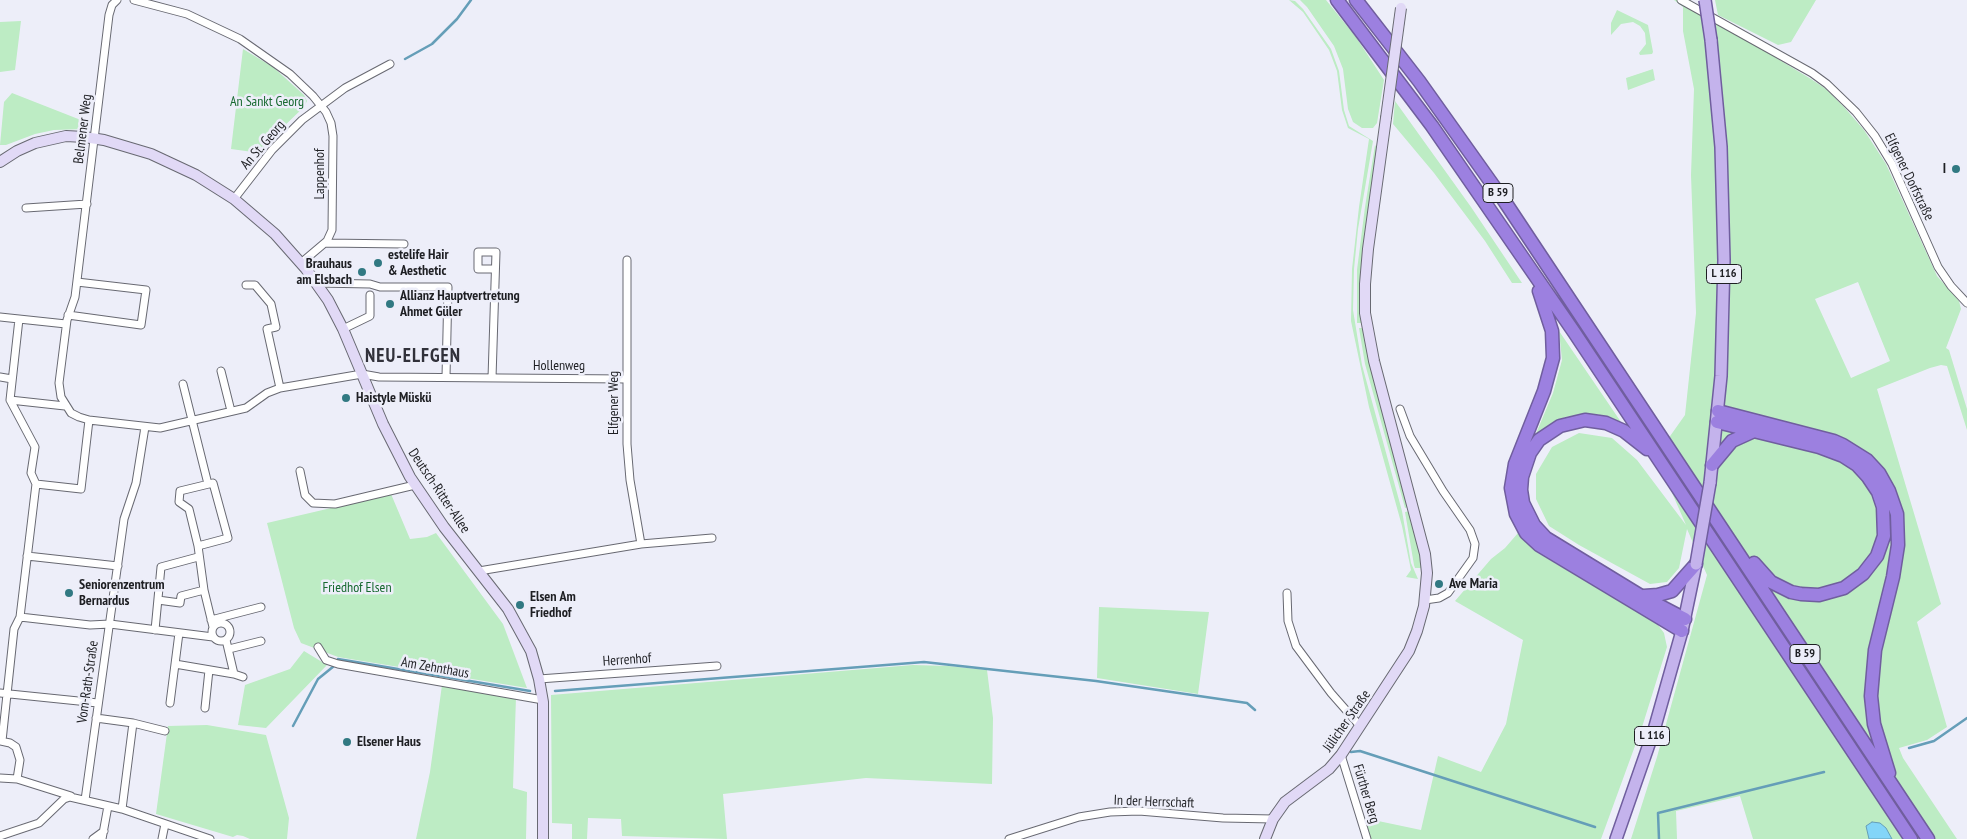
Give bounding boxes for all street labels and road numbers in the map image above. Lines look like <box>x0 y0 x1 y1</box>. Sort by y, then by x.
street label: Belmener Weg <box>70 93 96 165</box>
street label: An St. Georg <box>237 117 289 173</box>
street label: Elfgener Dorfstraße <box>1881 131 1937 223</box>
street label: Lappenhof <box>312 149 328 199</box>
road number: B 59 <box>1483 184 1513 202</box>
road number: L 116 <box>1706 264 1742 284</box>
street label: Hollenweg <box>533 358 585 374</box>
street label: Elfgener Weg <box>606 371 622 435</box>
street label: Deutsch-Ritter-Allee <box>404 445 474 537</box>
street label: Vom-Rath-Straße <box>74 640 102 724</box>
road number: B 59 <box>1790 644 1820 664</box>
street label: Herrenhof <box>602 650 652 670</box>
street label: Am Zehnthaus <box>400 654 470 682</box>
street label: Jülicher Straße <box>1320 687 1374 755</box>
road number: L 116 <box>1634 726 1670 746</box>
street label: Fürther Berg <box>1349 762 1383 826</box>
street label: In der Herrschaft <box>1113 792 1195 812</box>

